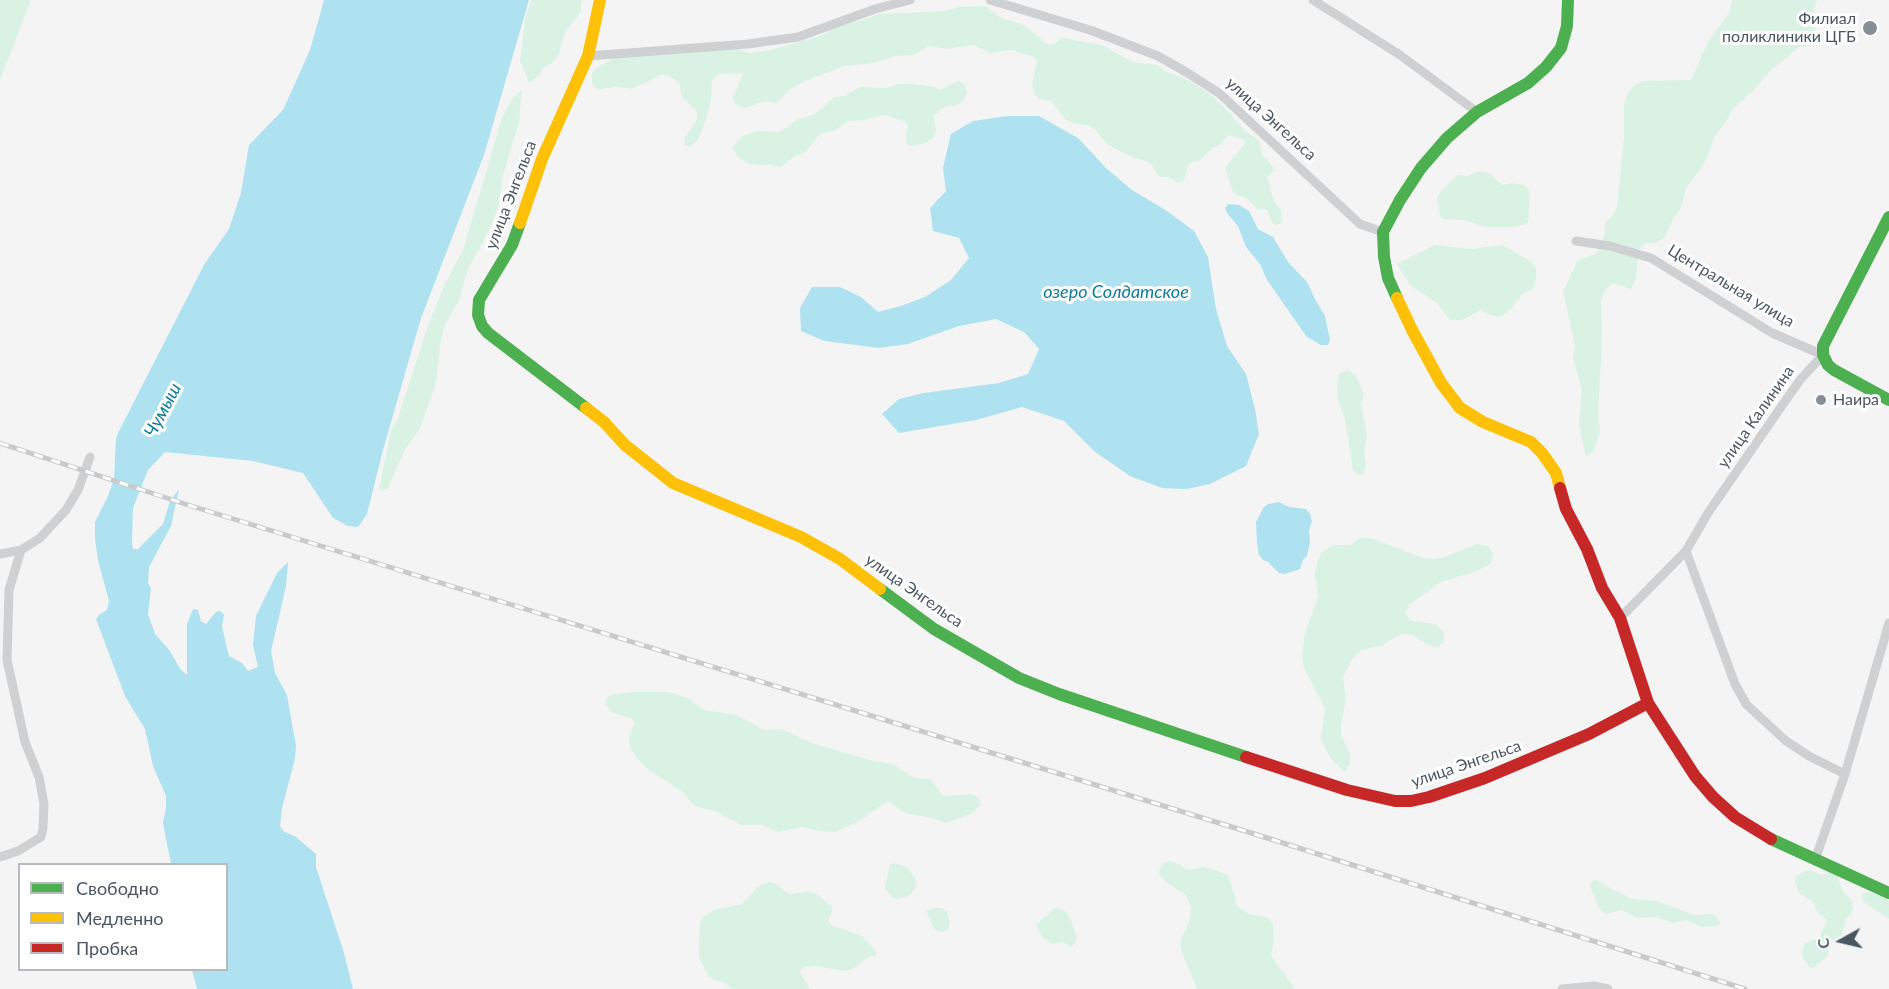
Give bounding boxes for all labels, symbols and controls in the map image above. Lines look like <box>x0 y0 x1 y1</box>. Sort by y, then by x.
place label: Филиал поликлиники ЦГБ <box>1722 9 1856 47</box>
marker: Филиал поликлиники ЦГБ <box>1861 19 1879 37</box>
street label: улица Энгельса <box>1222 73 1320 165</box>
street label: улица Энгельса <box>481 138 541 252</box>
street label: Центральная улица <box>1664 241 1798 331</box>
water label: озеро Солдатское <box>1043 281 1189 303</box>
street label: улица Калинина <box>1714 362 1798 472</box>
water label: Чумыш <box>140 379 186 441</box>
place label: Наира <box>1833 390 1879 410</box>
marker: Наира <box>1814 393 1828 407</box>
street label: улица Энгельса <box>861 550 967 632</box>
street label: улица Энгельса <box>1409 736 1523 792</box>
legend <box>18 863 228 971</box>
text: Свободно <box>76 877 159 899</box>
text: Медленно <box>76 907 164 929</box>
north arrow <box>1811 911 1871 971</box>
text: Пробка <box>76 937 138 959</box>
text: С <box>1813 937 1833 950</box>

